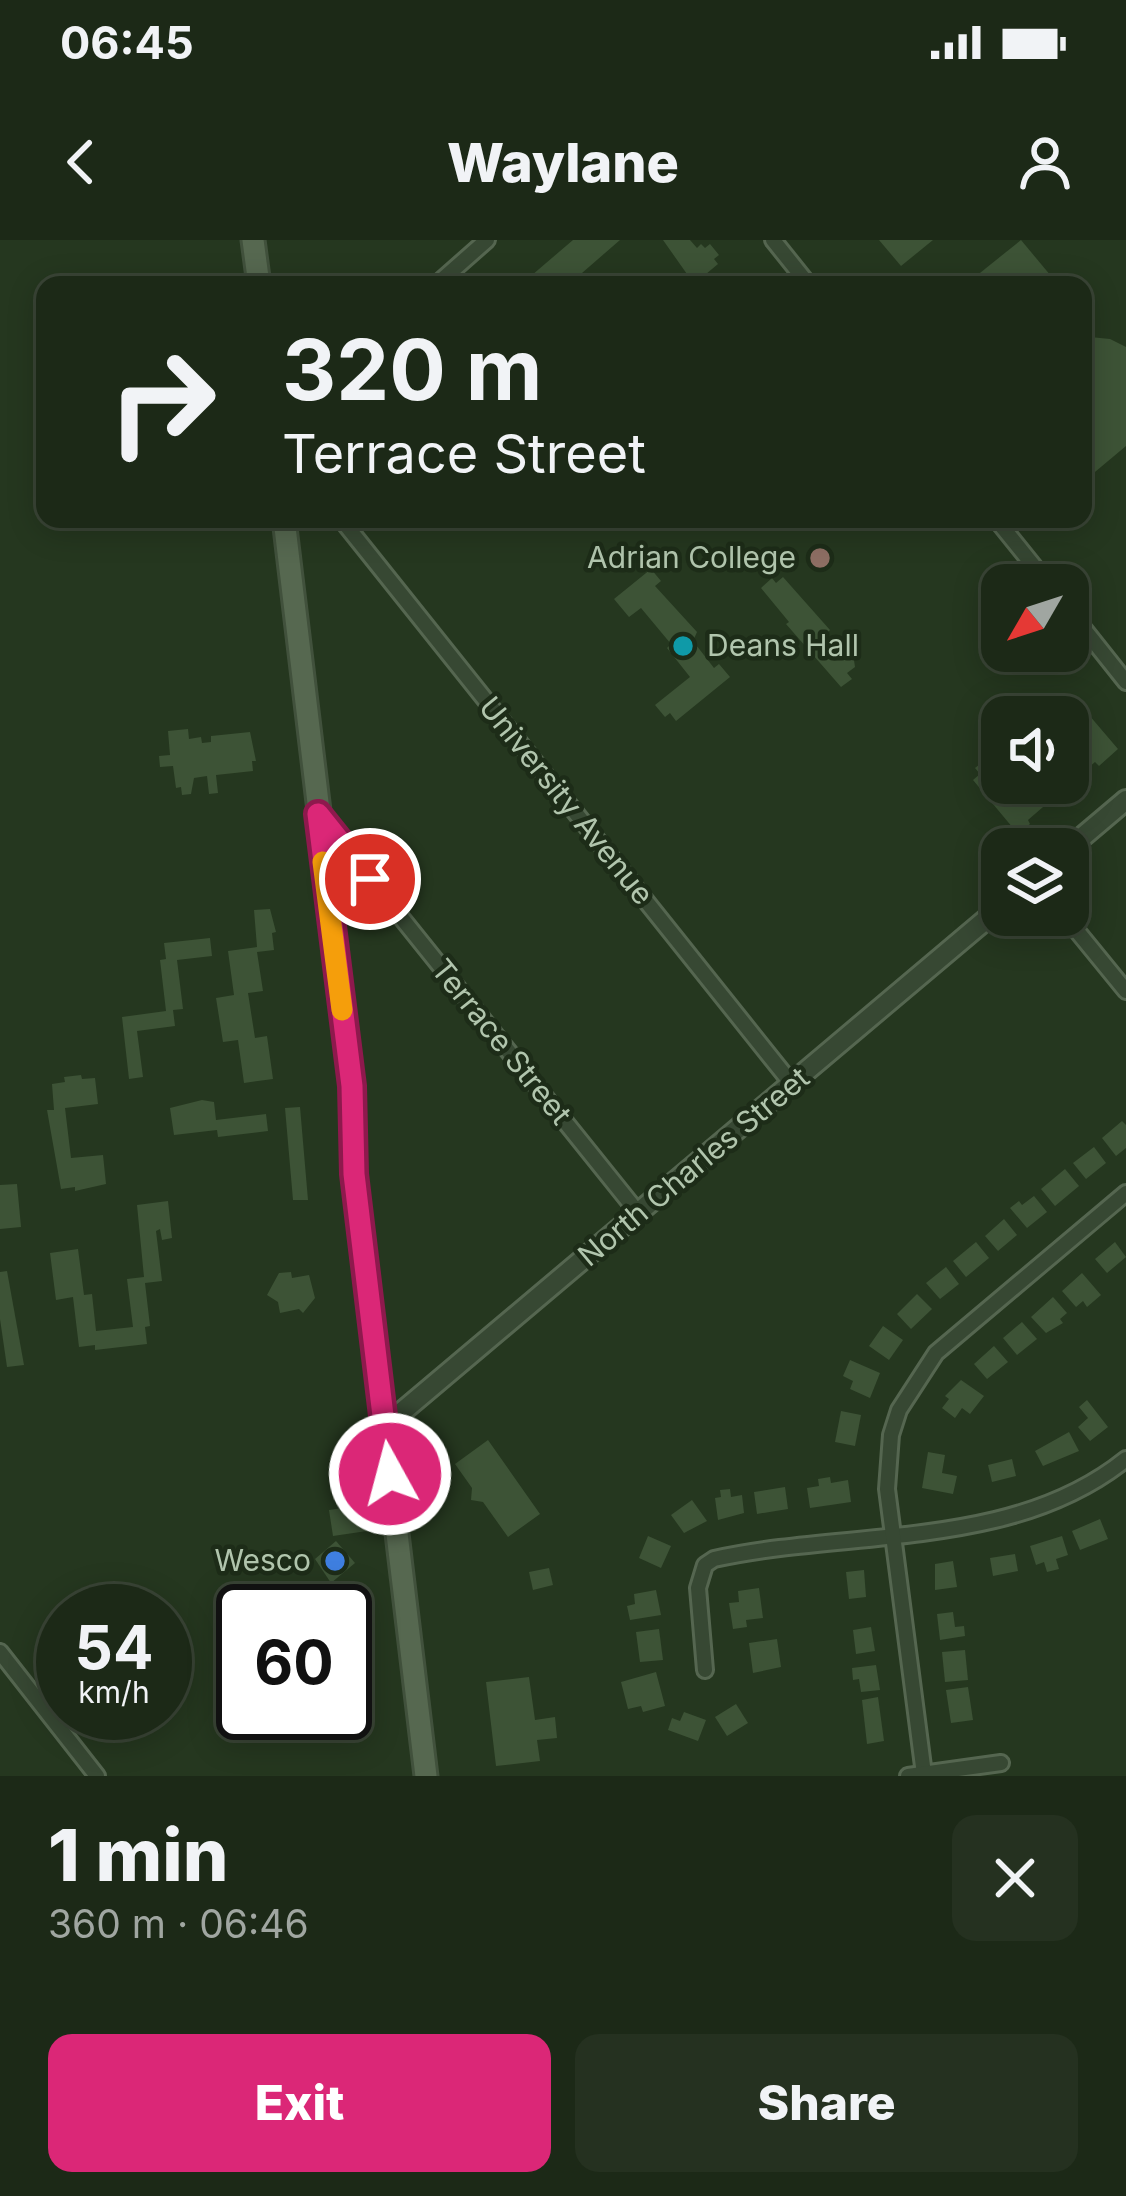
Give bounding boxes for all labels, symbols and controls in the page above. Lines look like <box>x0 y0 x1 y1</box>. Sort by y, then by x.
text: 06:45 <box>60 15 194 70</box>
icon: back <box>48 129 114 195</box>
icon: person <box>1012 129 1078 195</box>
text: Waylane <box>447 130 679 195</box>
text: 320 m <box>282 319 542 420</box>
icon: right <box>84 324 240 480</box>
text: Terrace Street <box>282 421 646 486</box>
place label: Adrian College <box>587 539 796 575</box>
marker: Adrian College <box>807 545 833 571</box>
north arrow <box>981 564 1089 672</box>
map controls <box>981 564 1089 936</box>
place label: Deans Hall <box>707 627 859 663</box>
marker: Deans Hall <box>670 633 696 659</box>
street label: University Avenue <box>472 689 661 911</box>
button: sound <box>981 696 1089 804</box>
pin <box>319 828 421 930</box>
button: layers <box>981 828 1089 936</box>
icon: arrive <box>337 846 403 912</box>
street label: Terrace Street <box>424 951 579 1131</box>
street label: North Charles Street <box>571 1059 816 1273</box>
position arrow <box>327 1411 453 1537</box>
place label: Wesco <box>215 1542 311 1578</box>
marker: Wesco <box>322 1548 348 1574</box>
speed limit sign: 60 <box>216 1584 372 1740</box>
text: 54 <box>75 1611 153 1683</box>
text: km/h <box>78 1674 150 1710</box>
text: 1 min <box>48 1811 228 1898</box>
button: close <box>952 1815 1078 1941</box>
text: 360 m · 06:46 <box>48 1900 309 1947</box>
button: Exit <box>48 2034 551 2172</box>
button: Share <box>575 2034 1078 2172</box>

